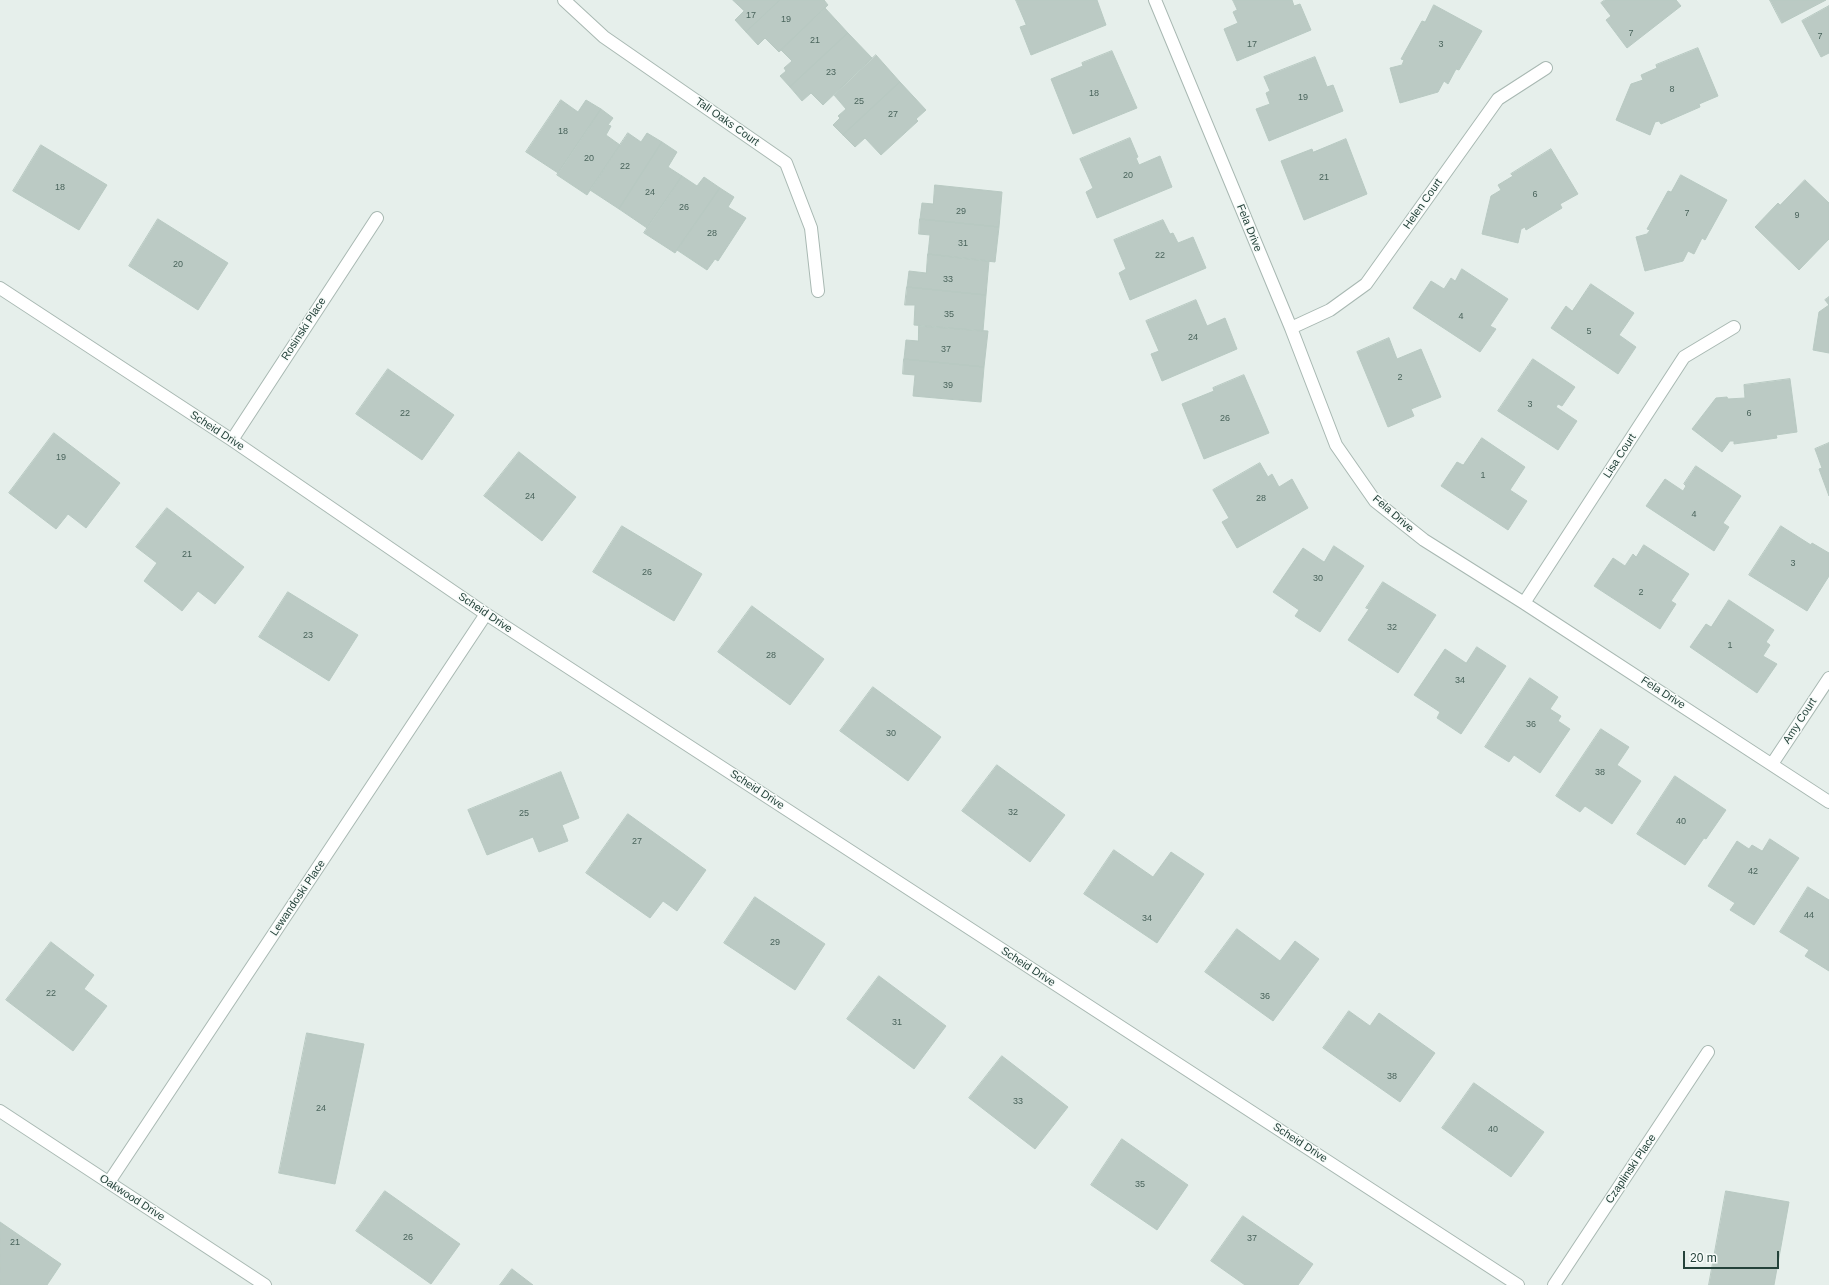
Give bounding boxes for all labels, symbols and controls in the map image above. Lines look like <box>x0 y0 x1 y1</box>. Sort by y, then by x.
house number: 17 <box>746 11 756 21</box>
house number: 19 <box>781 15 791 25</box>
house number: 7 <box>1628 29 1634 39</box>
house number: 7 <box>1817 32 1823 42</box>
house number: 21 <box>810 36 820 46</box>
house number: 17 <box>1247 40 1257 50</box>
house number: 3 <box>1438 40 1444 50</box>
house number: 23 <box>826 68 836 78</box>
house number: 8 <box>1669 85 1675 95</box>
house number: 18 <box>1089 89 1099 99</box>
house number: 19 <box>1298 93 1308 103</box>
street label: Tall Oaks Court <box>692 95 762 149</box>
house number: 25 <box>854 97 864 107</box>
house number: 27 <box>888 110 898 120</box>
house number: 18 <box>558 127 568 137</box>
house number: 20 <box>584 154 594 164</box>
house number: 22 <box>620 162 630 172</box>
house number: 20 <box>1123 171 1133 181</box>
house number: 21 <box>1319 173 1329 183</box>
street label: Helen Court <box>1401 176 1445 232</box>
house number: 18 <box>55 183 65 193</box>
house number: 24 <box>645 188 655 198</box>
house number: 6 <box>1532 190 1538 200</box>
street label: Fela Drive <box>1233 202 1265 254</box>
house number: 26 <box>679 203 689 213</box>
house number: 29 <box>956 207 966 217</box>
house number: 7 <box>1684 209 1690 219</box>
house number: 9 <box>1794 211 1800 221</box>
house number: 28 <box>707 229 717 239</box>
house number: 31 <box>958 239 968 249</box>
house number: 22 <box>1155 251 1165 261</box>
house number: 20 <box>173 260 183 270</box>
house number: 33 <box>943 275 953 285</box>
street label: Rosinski Place <box>279 295 329 363</box>
house number: 35 <box>944 310 954 320</box>
house number: 4 <box>1458 312 1464 322</box>
house number: 5 <box>1586 327 1592 337</box>
house number: 24 <box>1188 333 1198 343</box>
house number: 37 <box>941 345 951 355</box>
house number: 2 <box>1397 373 1403 383</box>
house number: 39 <box>943 381 953 391</box>
house number: 3 <box>1527 400 1533 410</box>
street label: Scheid Drive <box>187 408 247 454</box>
house number: 22 <box>400 409 410 419</box>
house number: 6 <box>1746 409 1752 419</box>
house number: 26 <box>1220 414 1230 424</box>
street label: Lisa Court <box>1601 431 1639 481</box>
house number: 19 <box>56 453 66 463</box>
house number: 1 <box>1480 471 1486 481</box>
house number: 24 <box>525 492 535 502</box>
street label: Fela Drive <box>1370 493 1416 535</box>
house number: 28 <box>1256 494 1266 504</box>
house number: 4 <box>1691 510 1697 520</box>
house number: 21 <box>182 550 192 560</box>
house number: 3 <box>1790 559 1796 569</box>
house number: 26 <box>642 568 652 578</box>
house number: 30 <box>1313 574 1323 584</box>
house number: 2 <box>1638 588 1644 598</box>
street label: Scheid Drive <box>455 590 515 636</box>
house number: 32 <box>1387 623 1397 633</box>
house number: 23 <box>303 631 313 641</box>
house number: 1 <box>1727 641 1733 651</box>
house number: 28 <box>766 651 776 661</box>
street label: Fela Drive <box>1638 674 1688 712</box>
house number: 34 <box>1455 676 1465 686</box>
street label: Amy Court <box>1780 696 1820 746</box>
house number: 36 <box>1526 720 1536 730</box>
house number: 30 <box>886 729 896 739</box>
street label: Scheid Drive <box>727 767 787 813</box>
house number: 38 <box>1595 768 1605 778</box>
house number: 32 <box>1008 808 1018 818</box>
house number: 25 <box>519 809 529 819</box>
house number: 40 <box>1676 817 1686 827</box>
house number: 27 <box>632 837 642 847</box>
street label: Lewandoski Place <box>268 858 328 938</box>
house number: 42 <box>1748 867 1758 877</box>
house number: 44 <box>1804 911 1814 921</box>
house number: 34 <box>1142 914 1152 924</box>
house number: 29 <box>770 938 780 948</box>
street label: Scheid Drive <box>998 944 1058 990</box>
house number: 22 <box>46 989 56 999</box>
house number: 36 <box>1260 992 1270 1002</box>
house number: 31 <box>892 1018 902 1028</box>
house number: 38 <box>1387 1072 1397 1082</box>
house number: 33 <box>1013 1097 1023 1107</box>
house number: 24 <box>316 1104 326 1114</box>
street label: Scheid Drive <box>1270 1120 1330 1166</box>
house number: 40 <box>1488 1125 1498 1135</box>
street label: Czaplinski Place <box>1603 1132 1659 1206</box>
street label: Oakwood Drive <box>97 1172 167 1224</box>
house number: 35 <box>1135 1180 1145 1190</box>
house number: 26 <box>403 1233 413 1243</box>
house number: 37 <box>1247 1234 1257 1244</box>
house number: 21 <box>10 1238 20 1248</box>
scale bar <box>1685 1243 1781 1269</box>
text: 20 m <box>1690 1251 1717 1265</box>

